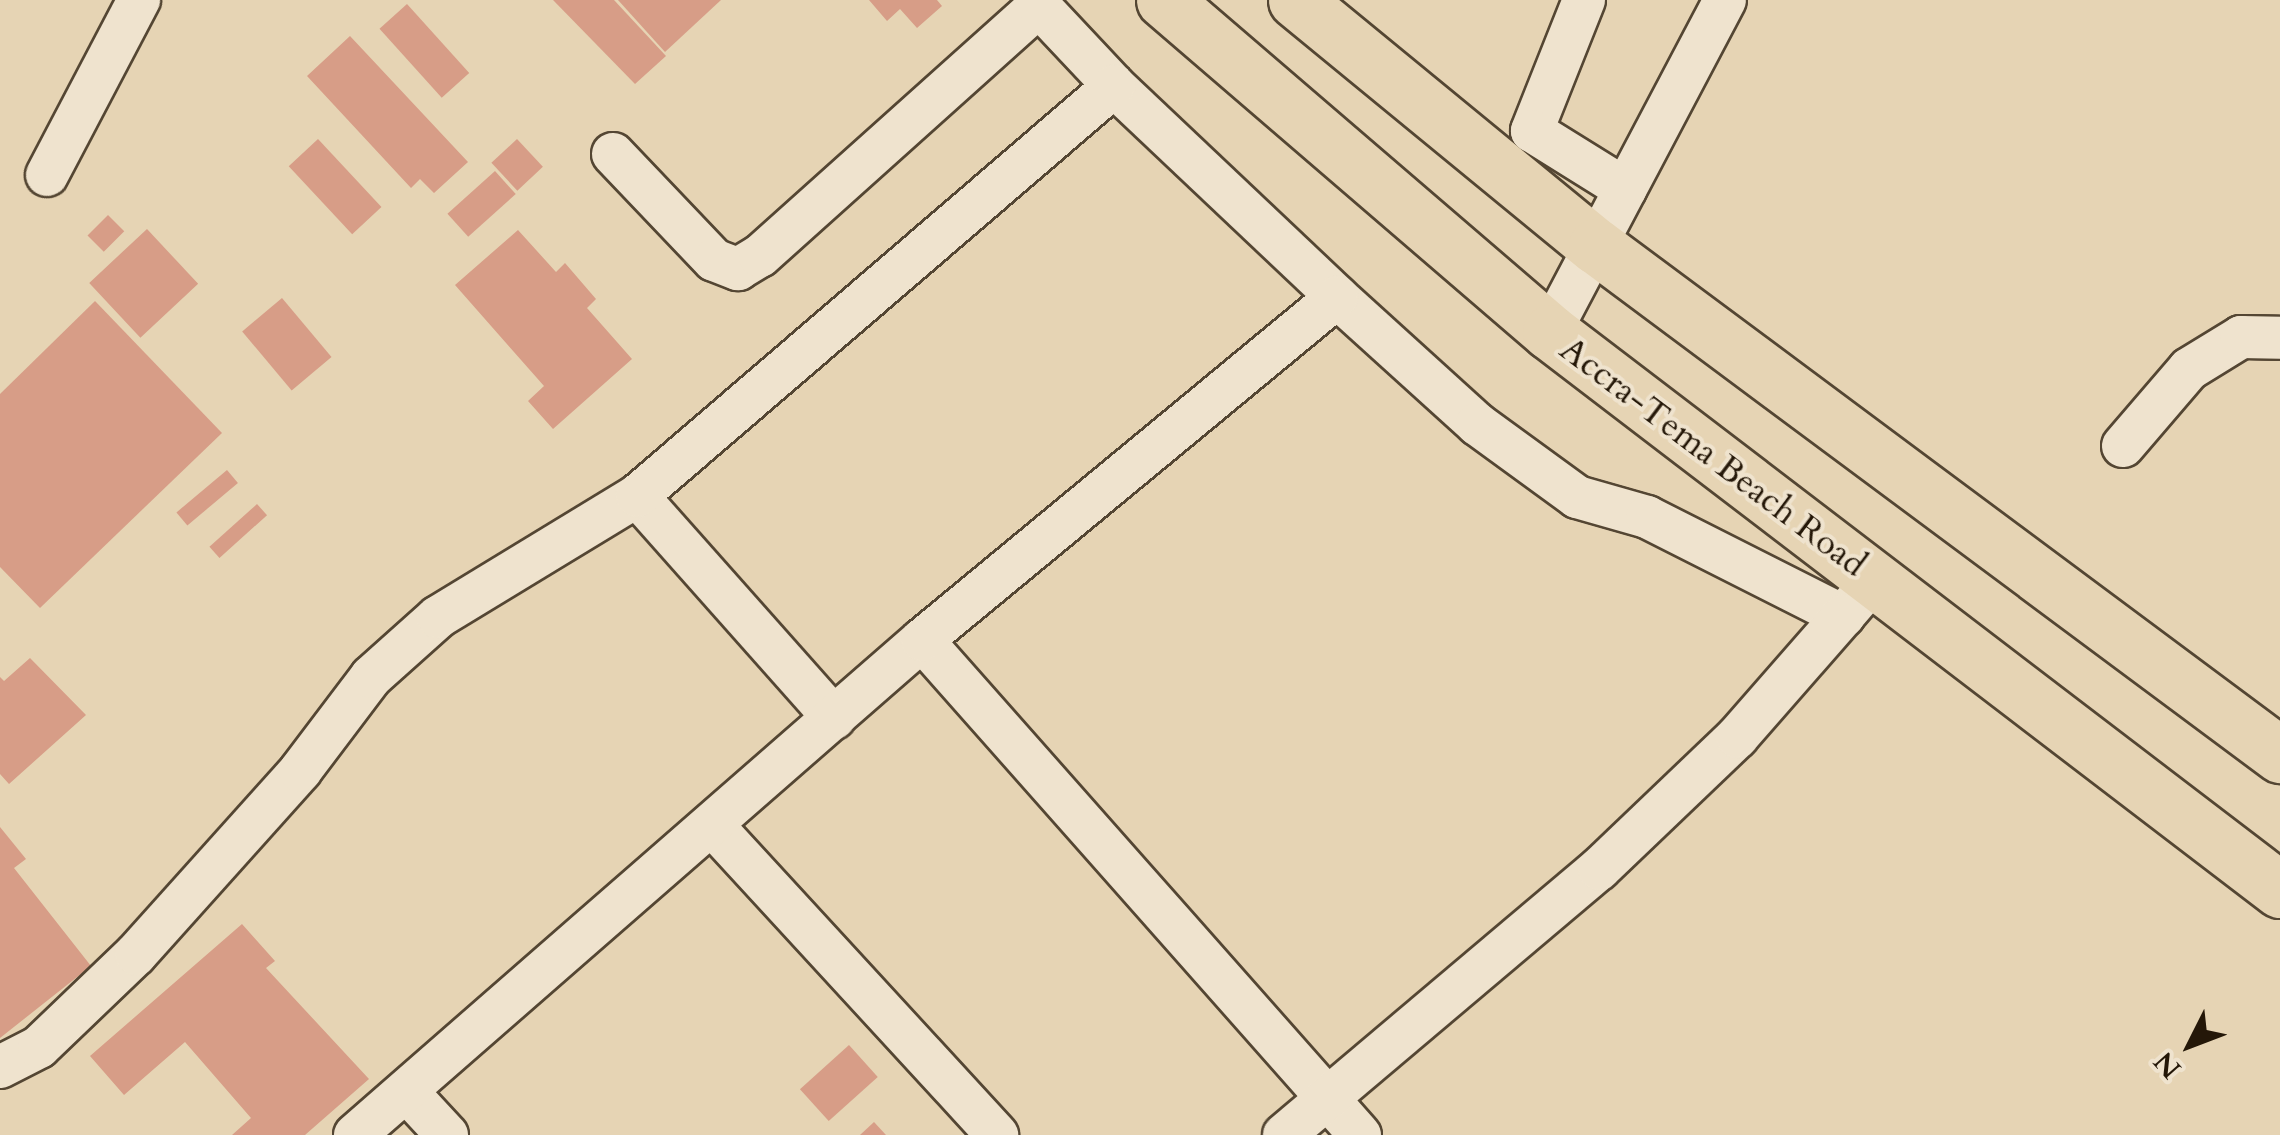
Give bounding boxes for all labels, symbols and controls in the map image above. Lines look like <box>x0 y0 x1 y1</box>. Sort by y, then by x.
street label: Accra-Tema Beach Road <box>1552 328 1874 586</box>
north arrow <box>2140 995 2240 1095</box>
text: N <box>2145 1043 2190 1087</box>

